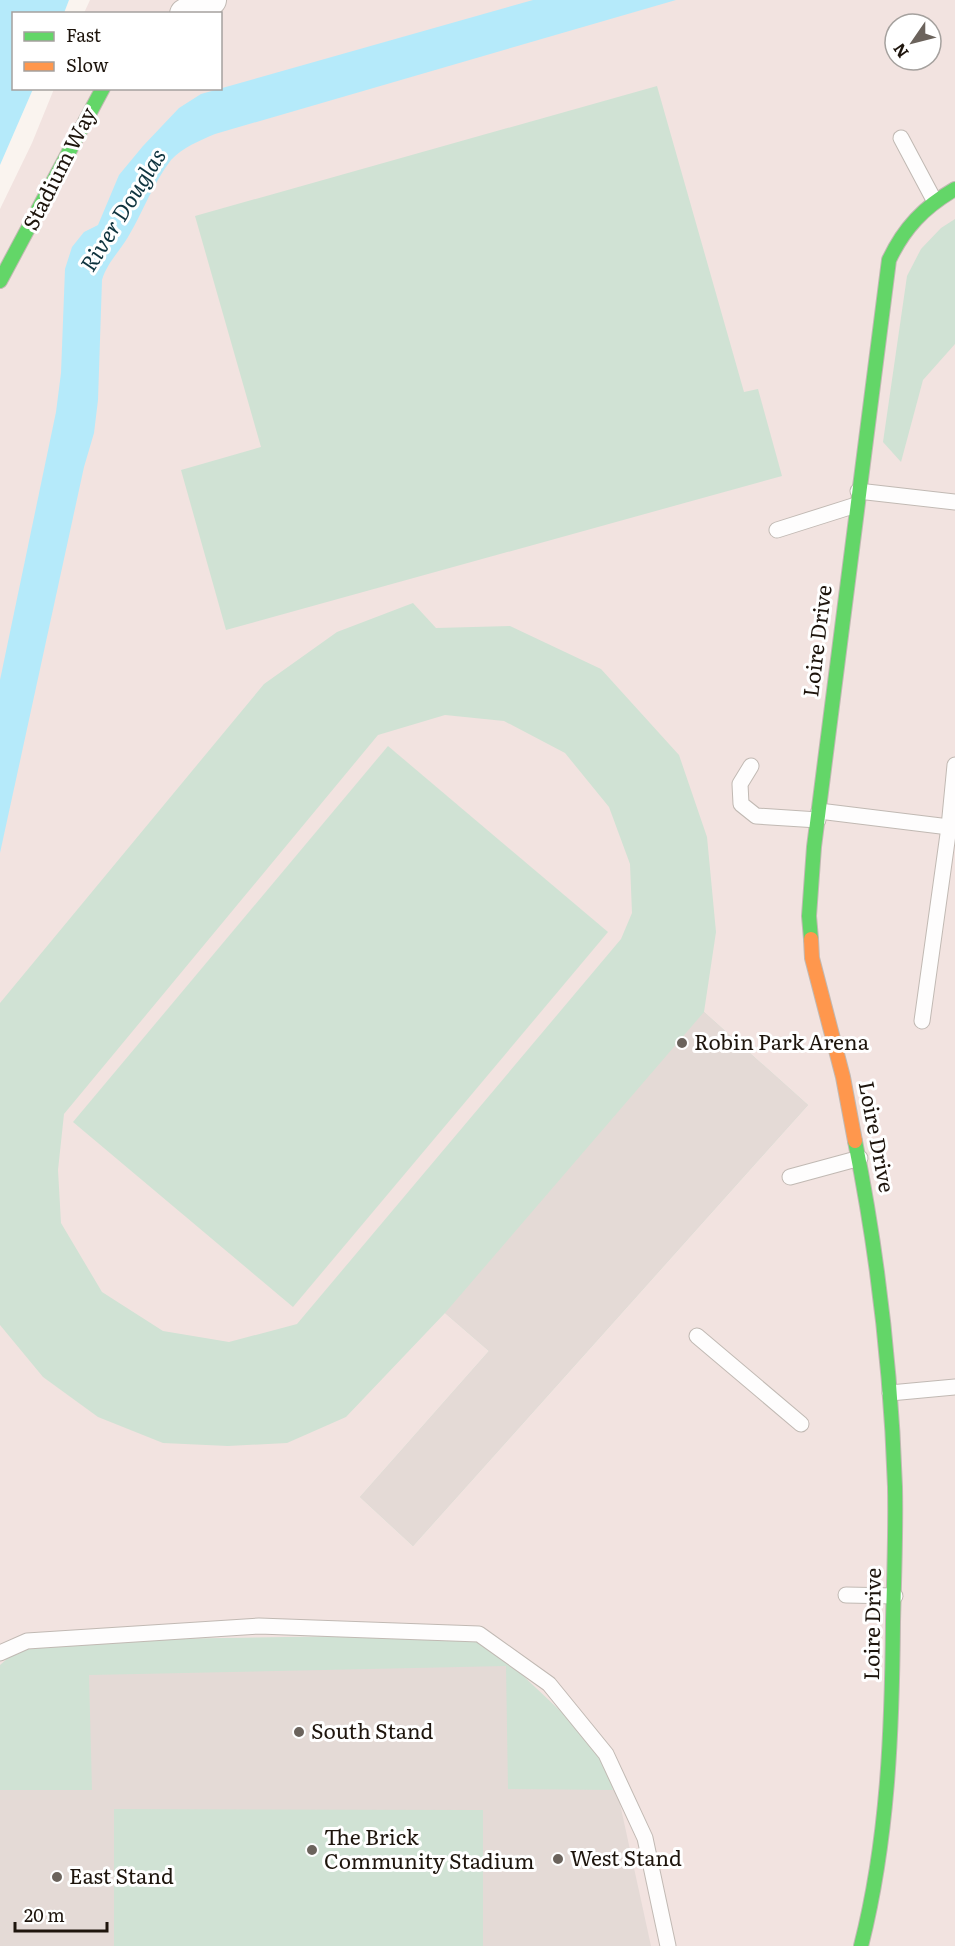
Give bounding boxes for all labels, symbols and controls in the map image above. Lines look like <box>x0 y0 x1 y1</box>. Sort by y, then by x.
legend <box>12 12 222 90</box>
north arrow <box>883 12 943 72</box>
text: Fast <box>66 21 102 48</box>
text: N <box>886 39 914 64</box>
text: Slow <box>66 51 109 78</box>
street label: Stadium Way <box>13 100 103 235</box>
water label: River Douglas <box>71 141 173 277</box>
street label: Loire Drive <box>793 583 838 699</box>
place label: Robin Park Arena <box>694 1025 870 1056</box>
marker: Robin Park Arena <box>675 1036 689 1050</box>
street label: Loire Drive <box>852 1078 904 1195</box>
street label: Loire Drive <box>854 1567 887 1681</box>
place label: South Stand <box>311 1714 434 1745</box>
marker: South Stand <box>292 1725 306 1739</box>
place label: The Brick Community Stadium <box>324 1820 534 1875</box>
place label: West Stand <box>570 1841 682 1872</box>
marker: The Brick Community Stadium <box>305 1843 319 1857</box>
marker: West Stand <box>551 1852 565 1866</box>
place label: East Stand <box>69 1859 174 1890</box>
marker: East Stand <box>50 1870 64 1884</box>
scale bar <box>15 1895 106 1933</box>
text: 20 m <box>24 1901 65 1928</box>

